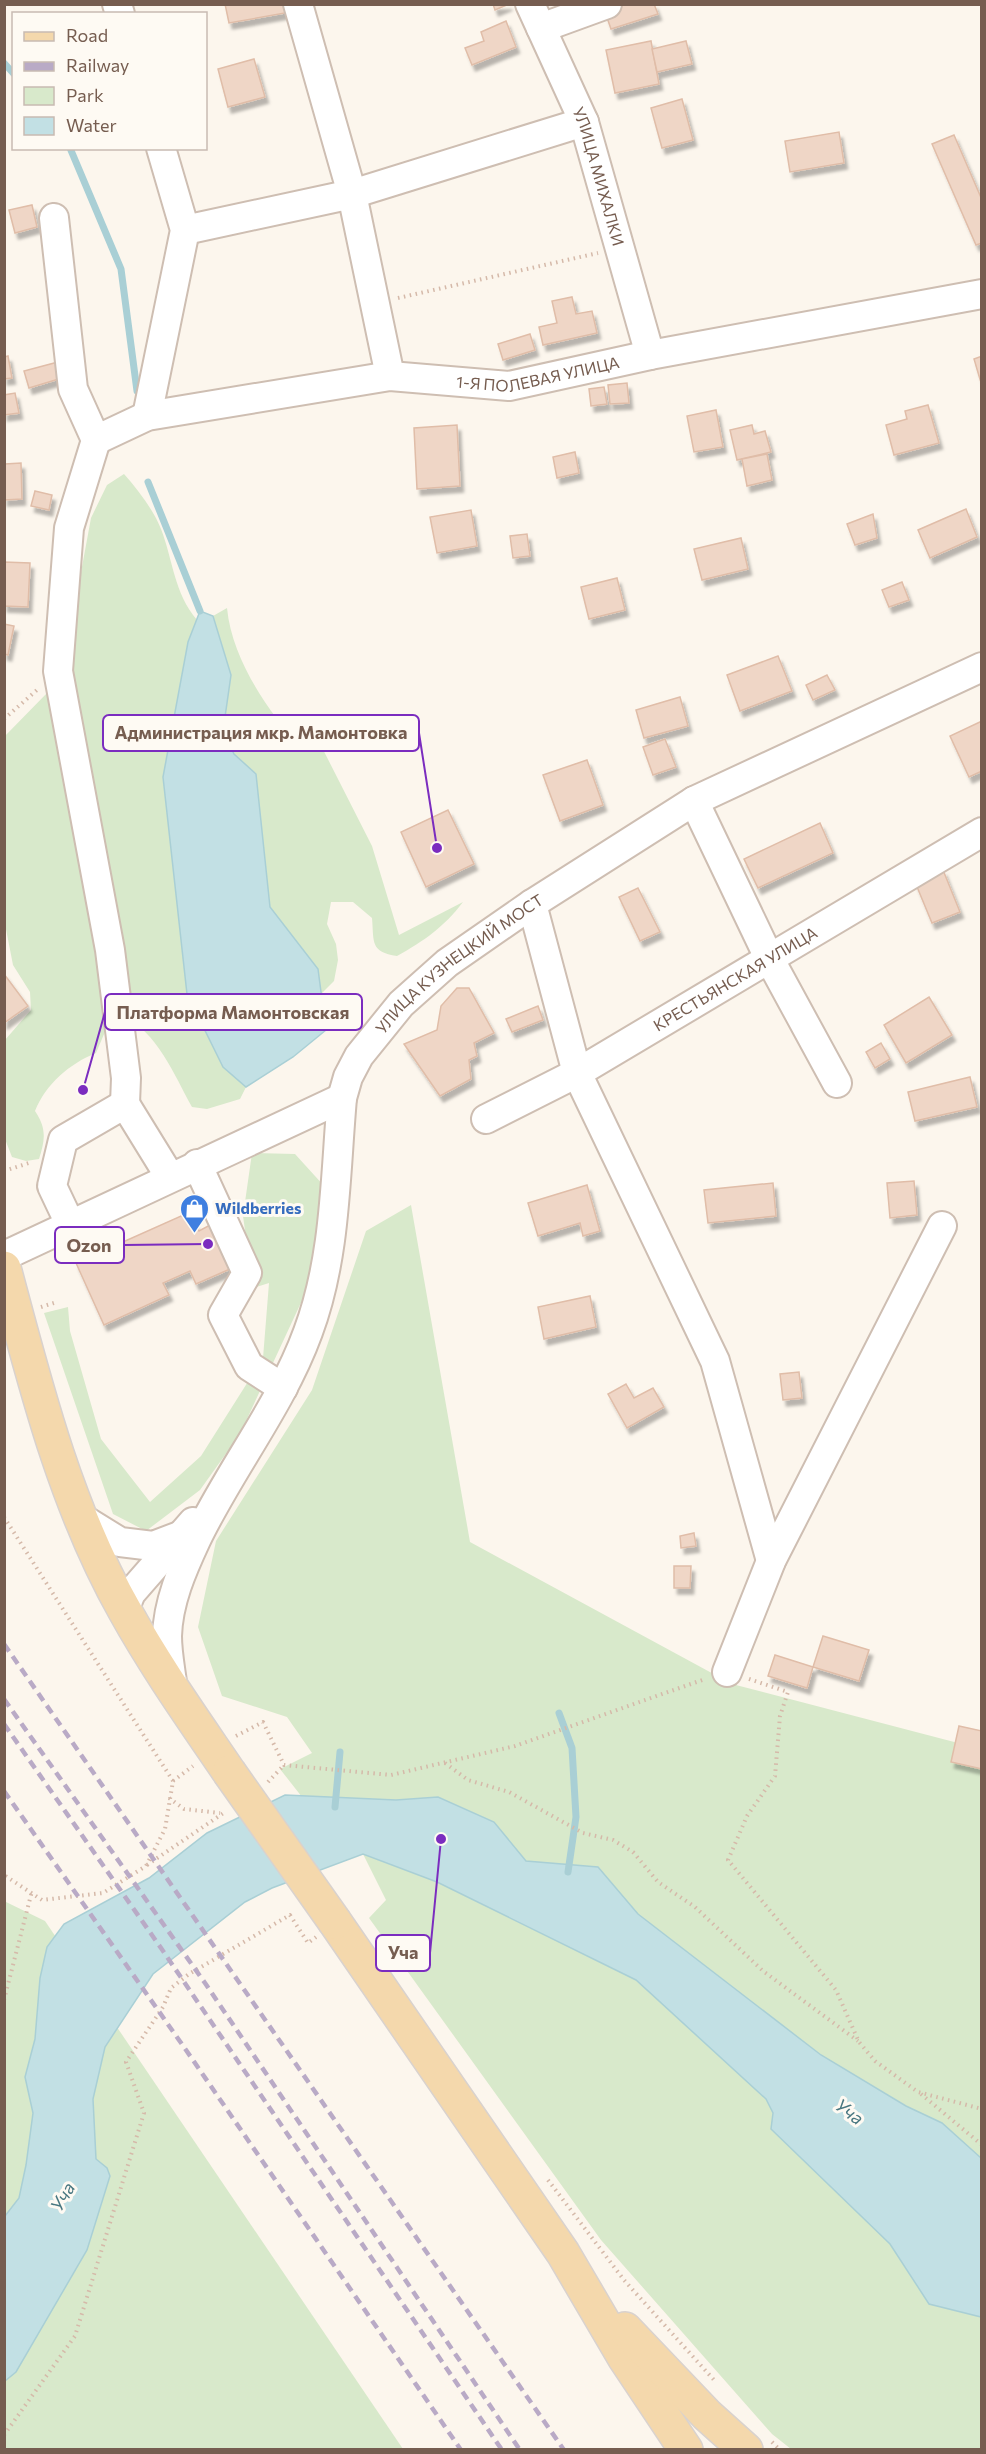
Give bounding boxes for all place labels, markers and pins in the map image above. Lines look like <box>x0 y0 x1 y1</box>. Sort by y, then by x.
callout: Администрация мкр. Мамонтовка <box>103 715 419 751</box>
callout: Платформа Мамонтовская <box>105 994 362 1030</box>
shop icon: Wildberries <box>178 1192 210 1234</box>
place label: Wildberries <box>215 1198 301 1217</box>
callout: Ozon <box>55 1227 124 1263</box>
callout: Уча <box>376 1935 430 1971</box>

